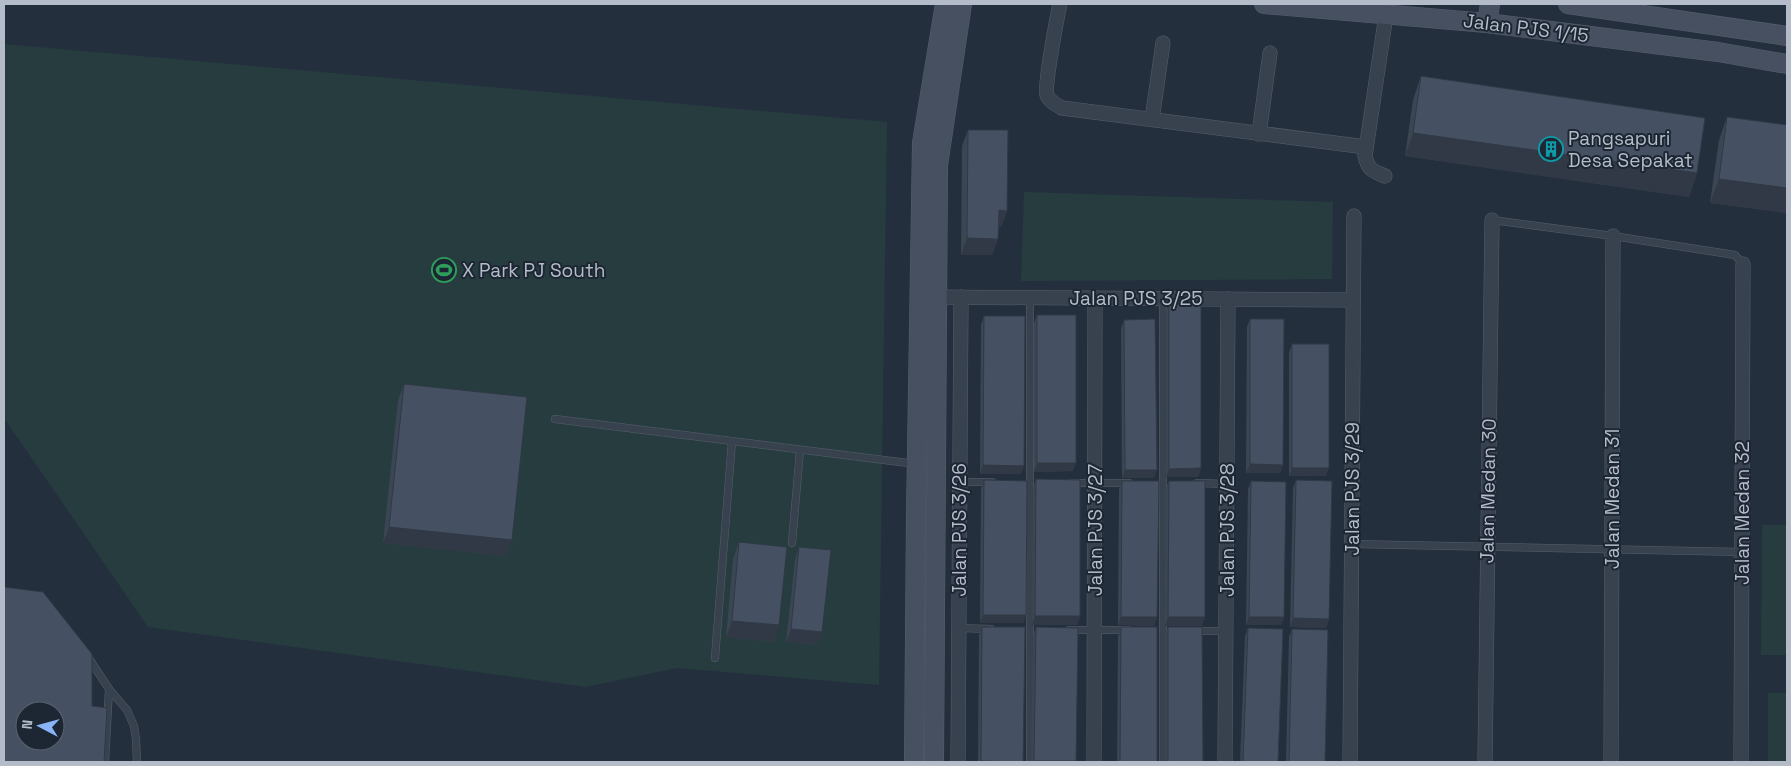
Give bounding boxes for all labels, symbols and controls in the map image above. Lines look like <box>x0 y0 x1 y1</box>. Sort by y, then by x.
street label: Jalan PJS 1/15 <box>1462 8 1590 48</box>
place label: Pangsapuri Desa Sepakat <box>1568 126 1693 173</box>
building icon: Pangsapuri Desa Sepakat <box>1538 136 1564 162</box>
sports icon: X Park PJ South <box>431 257 457 283</box>
place label: X Park PJ South <box>462 258 605 283</box>
street label: Jalan PJS 3/25 <box>1069 286 1203 311</box>
street label: Jalan Medan 30 <box>1474 418 1502 564</box>
street label: Jalan PJS 3/29 <box>1340 422 1365 556</box>
street label: Jalan Medan 31 <box>1600 429 1625 569</box>
street label: Jalan Medan 32 <box>1730 441 1755 585</box>
street label: Jalan PJS 3/26 <box>947 463 972 597</box>
street label: Jalan PJS 3/27 <box>1083 463 1108 596</box>
street label: Jalan PJS 3/28 <box>1215 463 1240 597</box>
north arrow <box>15 701 65 751</box>
text: N <box>18 719 37 730</box>

